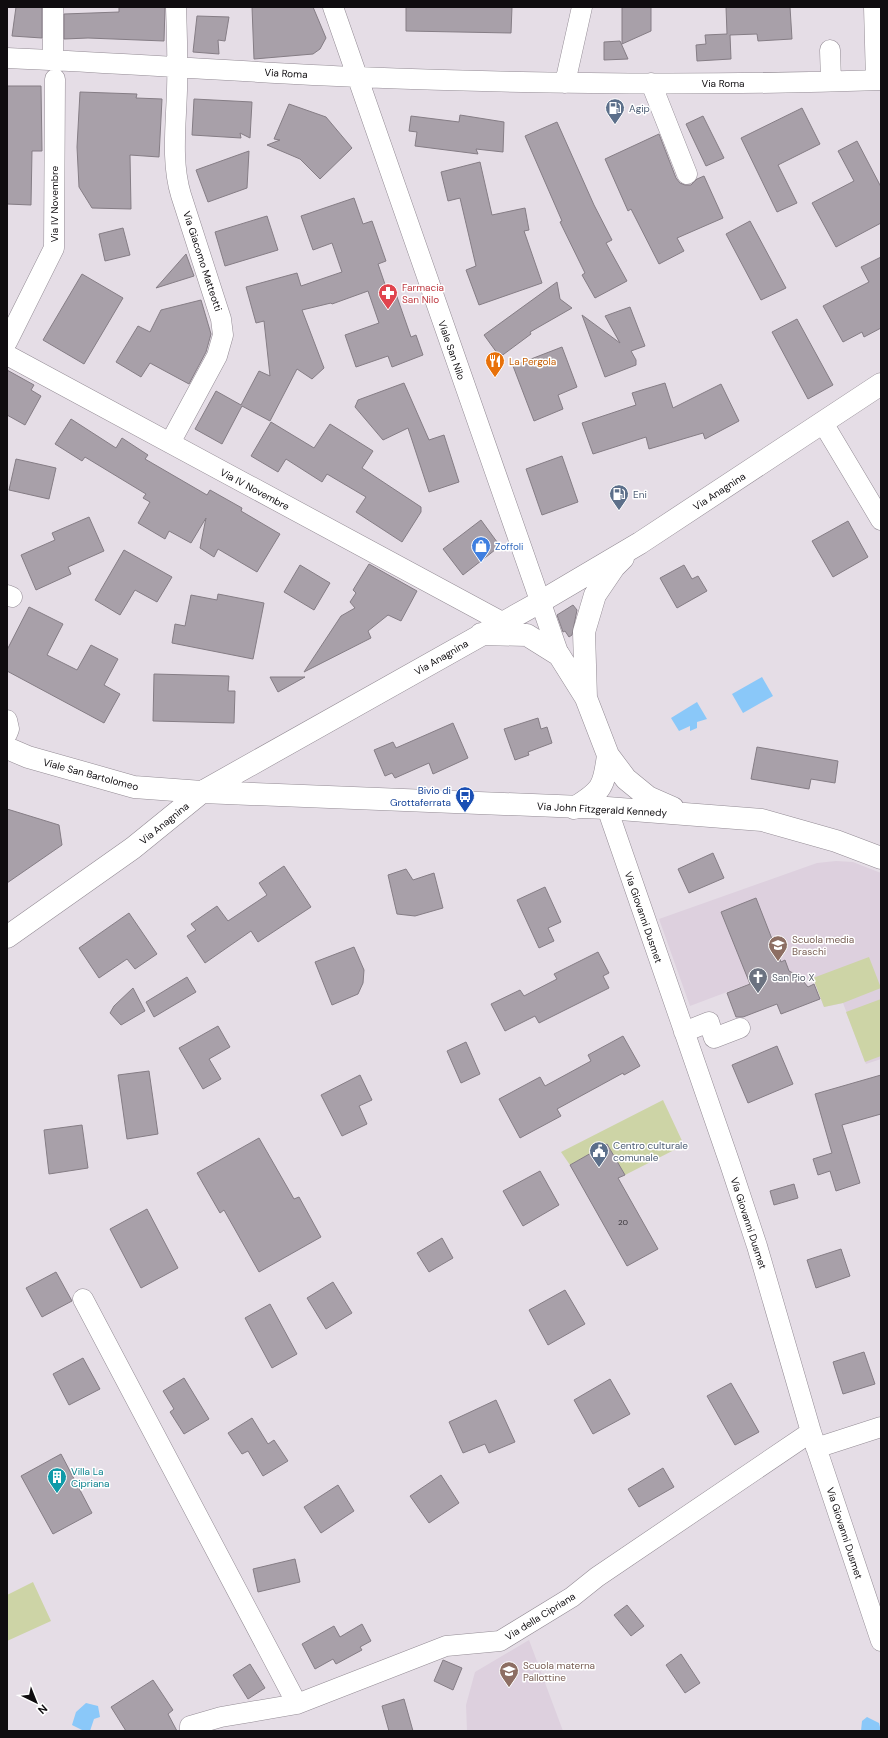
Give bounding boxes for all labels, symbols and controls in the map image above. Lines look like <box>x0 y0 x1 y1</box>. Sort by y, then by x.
street label: Via Roma <box>264 66 308 81</box>
street label: Via Roma <box>701 77 745 90</box>
fuel station icon: Agip <box>604 97 626 125</box>
place label: Agip <box>629 102 650 115</box>
street label: Via IV Novembre <box>48 165 61 242</box>
street label: Via Giacomo Matteotti <box>180 209 225 313</box>
place label: Farmacia San Nilo <box>402 281 444 306</box>
pharmacy icon: Farmacia San Nilo <box>377 282 399 310</box>
street label: Viale San Nilo <box>435 319 468 382</box>
restaurant icon: La Pergola <box>484 350 506 378</box>
place label: La Pergola <box>509 355 556 368</box>
street label: Via IV Novembre <box>218 466 292 513</box>
street label: Via Anagnina <box>691 470 748 513</box>
fuel station icon: Eni <box>608 483 630 511</box>
place label: Eni <box>633 488 647 501</box>
shop icon: Zoffoli <box>470 535 492 563</box>
place label: Zoffoli <box>495 540 524 553</box>
street label: Via Anagnina <box>412 637 470 678</box>
street label: Viale San Bartolomeo <box>42 755 140 793</box>
place label: Bivio di Grottaferrata <box>390 784 451 809</box>
bus stop icon: Bivio di Grottaferrata <box>454 785 476 813</box>
street label: Via Anagnina <box>137 799 192 847</box>
street label: Via John Fitzgerald Kennedy <box>537 800 668 819</box>
street label: Via Giovanni Dusmet <box>622 870 665 965</box>
place label: Scuola media Braschi <box>792 933 854 958</box>
school or university icon: Scuola media Braschi <box>767 934 789 962</box>
church icon: San Pio X <box>747 966 769 994</box>
place label: San Pio X <box>772 971 814 984</box>
place label: Centro culturale comunale <box>613 1139 688 1164</box>
public building icon: Centro culturale comunale <box>588 1140 610 1168</box>
street label: Via Giovanni Dusmet <box>728 1176 770 1271</box>
house number: 20 <box>618 1217 629 1227</box>
place label: Villa La Cipriana <box>71 1465 110 1490</box>
building icon: Villa La Cipriana <box>46 1466 68 1494</box>
street label: Via Giovanni Dusmet <box>824 1486 866 1581</box>
street label: Via della Cipriana <box>503 1590 578 1643</box>
place label: Scuola materna Pallottine <box>523 1659 595 1684</box>
school or university icon: Scuola materna Pallottine <box>498 1660 520 1688</box>
north arrow <box>16 1682 56 1722</box>
text: N <box>35 1701 51 1717</box>

